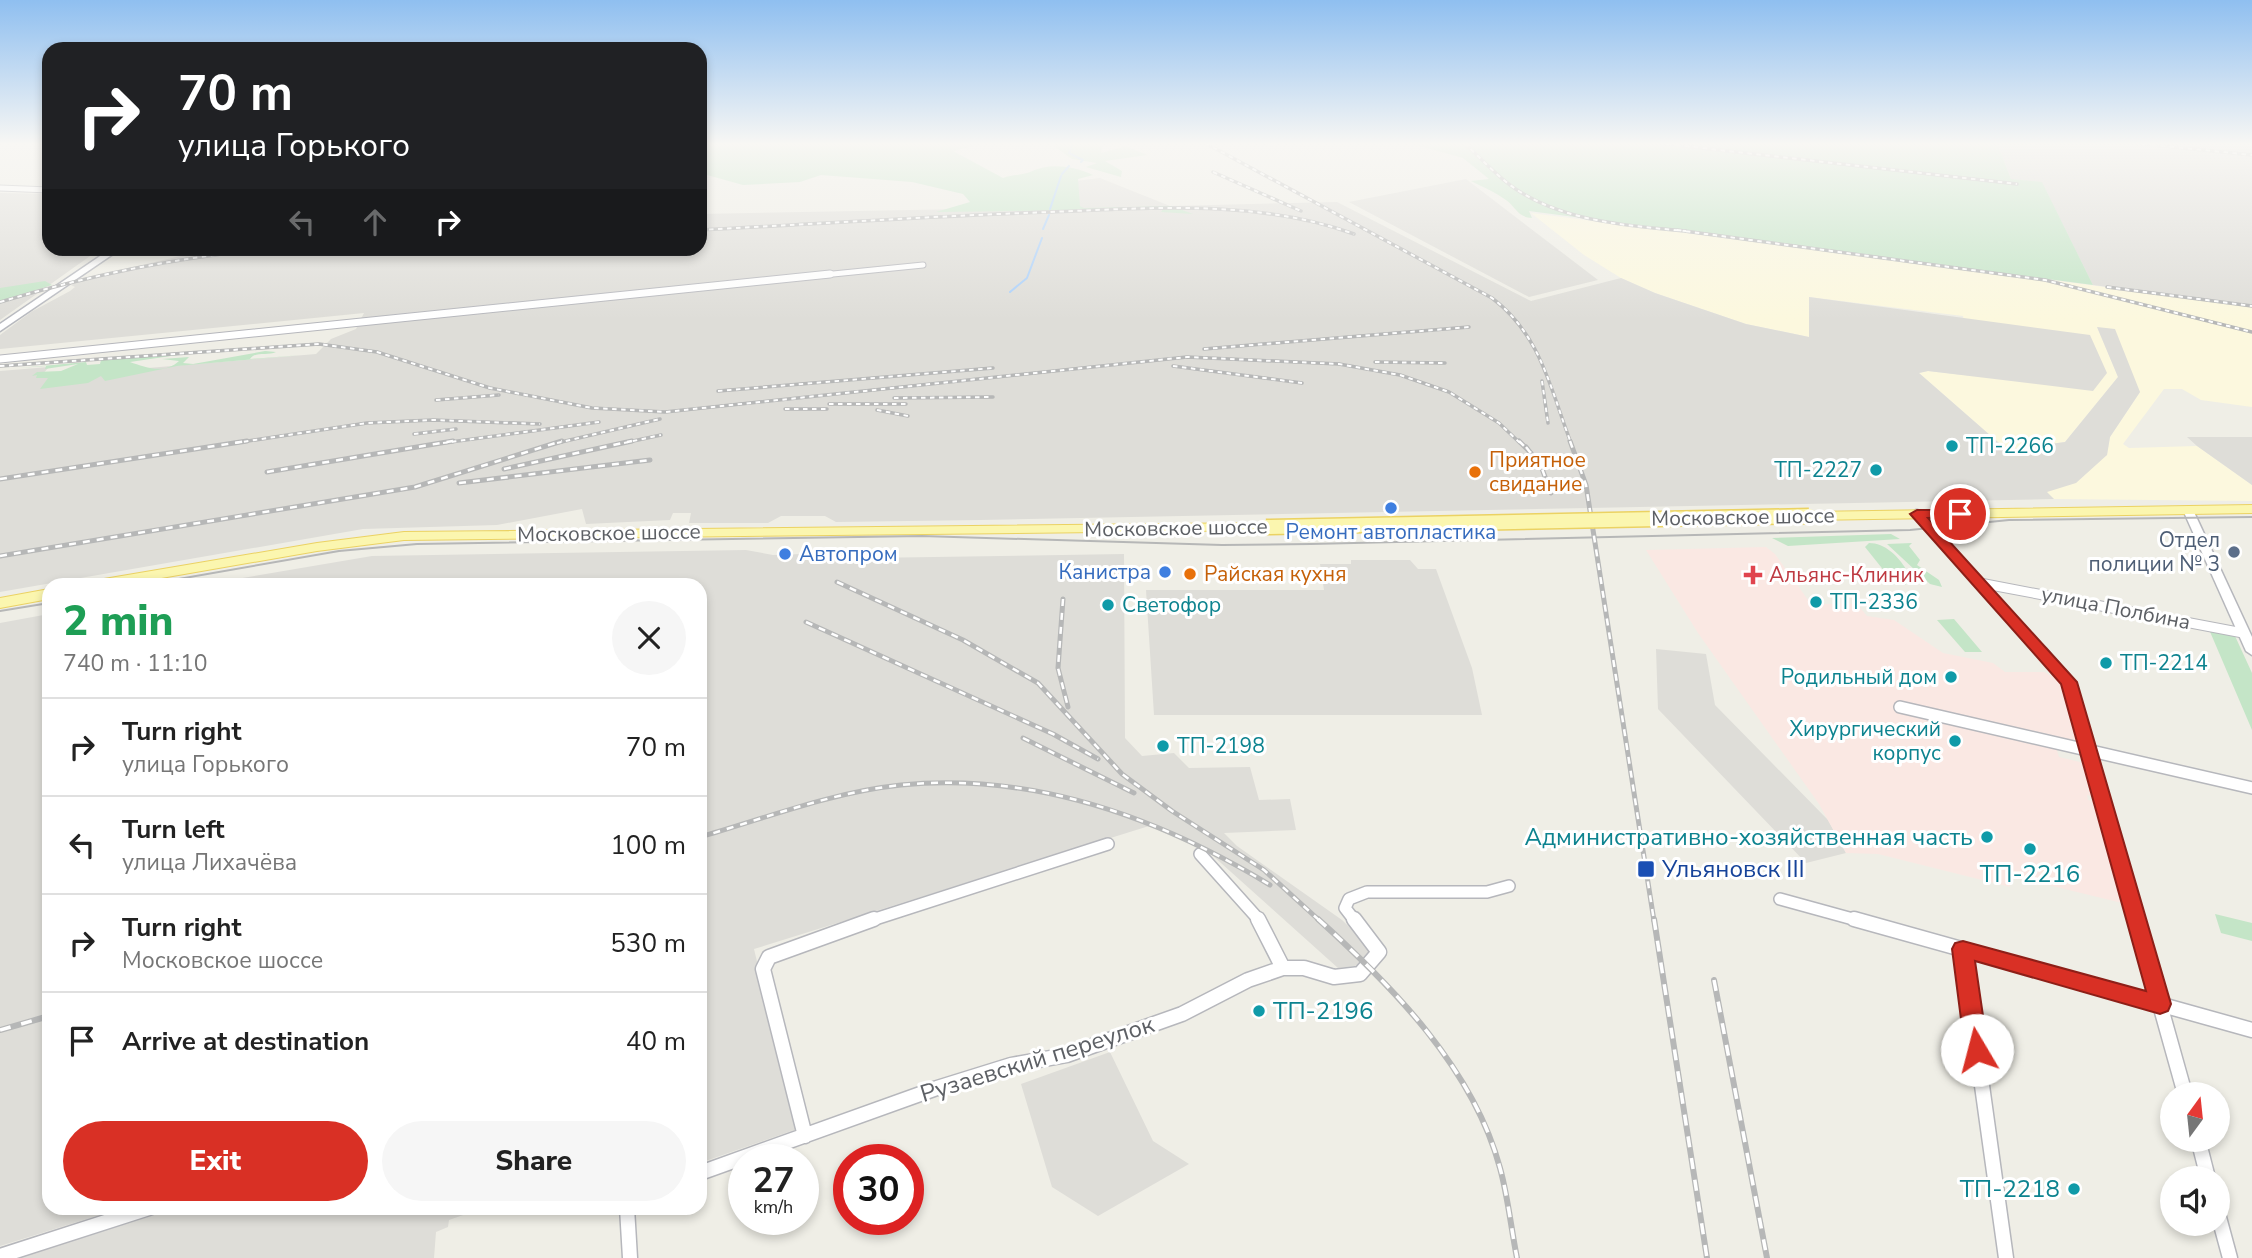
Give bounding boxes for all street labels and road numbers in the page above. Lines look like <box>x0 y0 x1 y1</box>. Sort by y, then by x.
street label: Московское шоссе <box>1651 501 1835 533</box>
street label: Московское шоссе <box>1084 512 1268 544</box>
street label: Московское шоссе <box>517 517 701 549</box>
street label: улица Полбина <box>2039 580 2193 636</box>
street label: Рузаевский переулок <box>916 1008 1158 1110</box>

